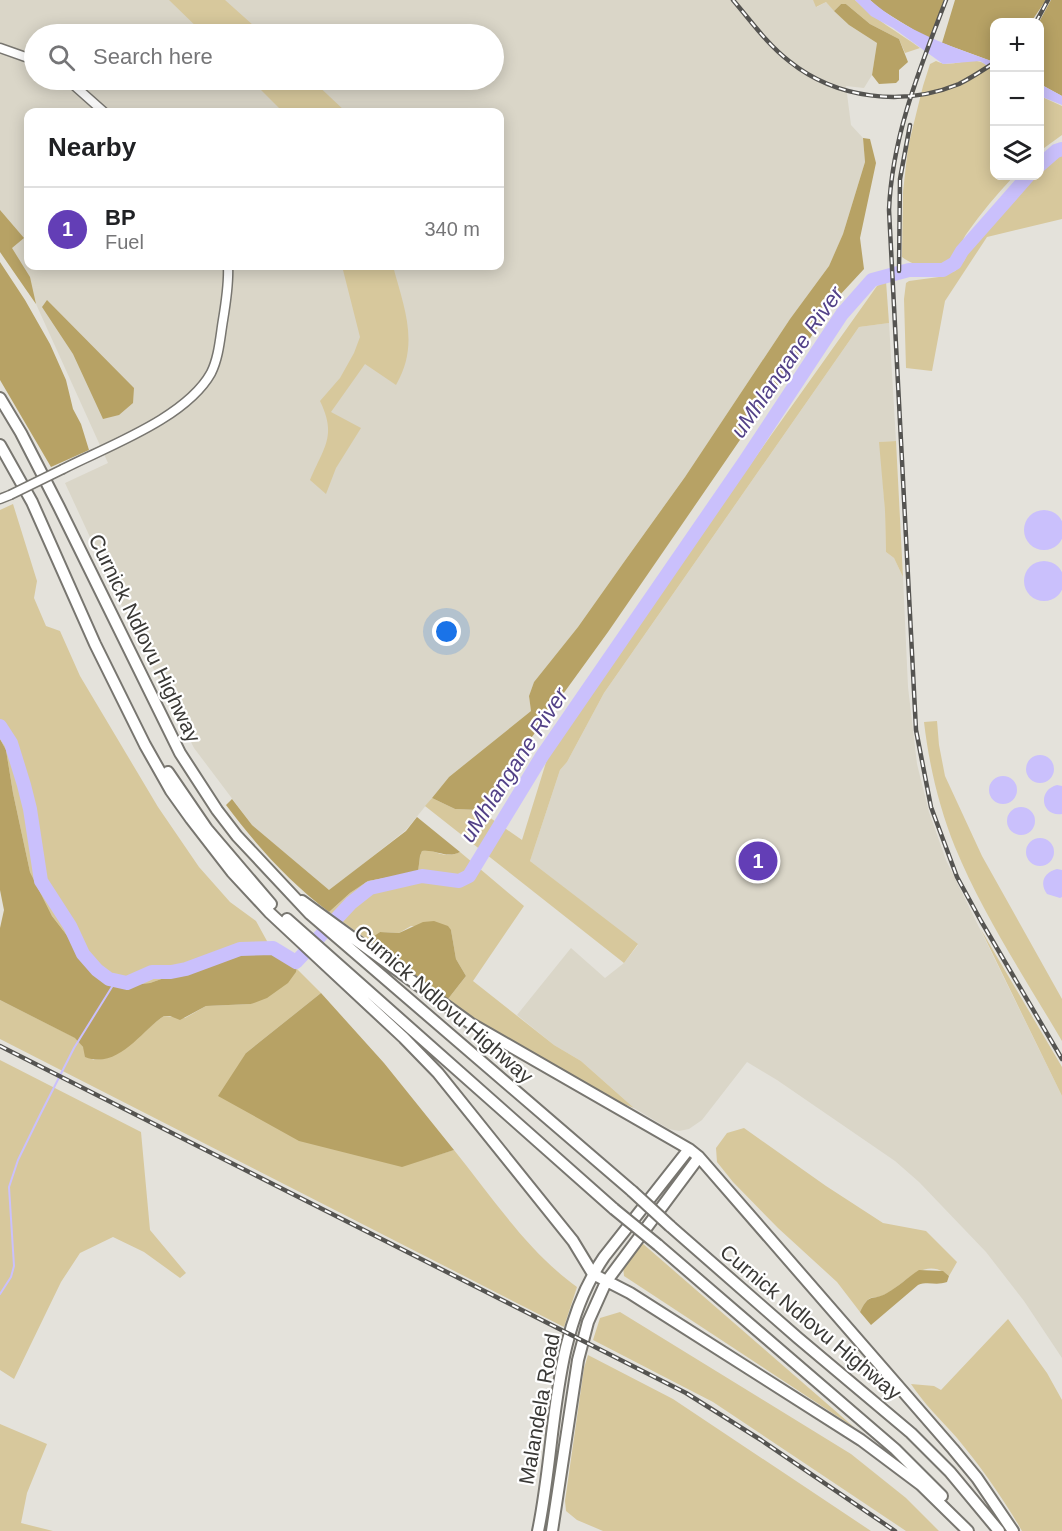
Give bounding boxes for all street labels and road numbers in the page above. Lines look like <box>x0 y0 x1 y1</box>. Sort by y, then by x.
street label: Curnick Ndlovu Highway <box>85 530 206 746</box>
street label: Curnick Ndlovu Highway <box>350 920 538 1088</box>
street label: Curnick Ndlovu Highway <box>716 1240 906 1405</box>
street label: Malandela Road <box>514 1332 564 1486</box>

